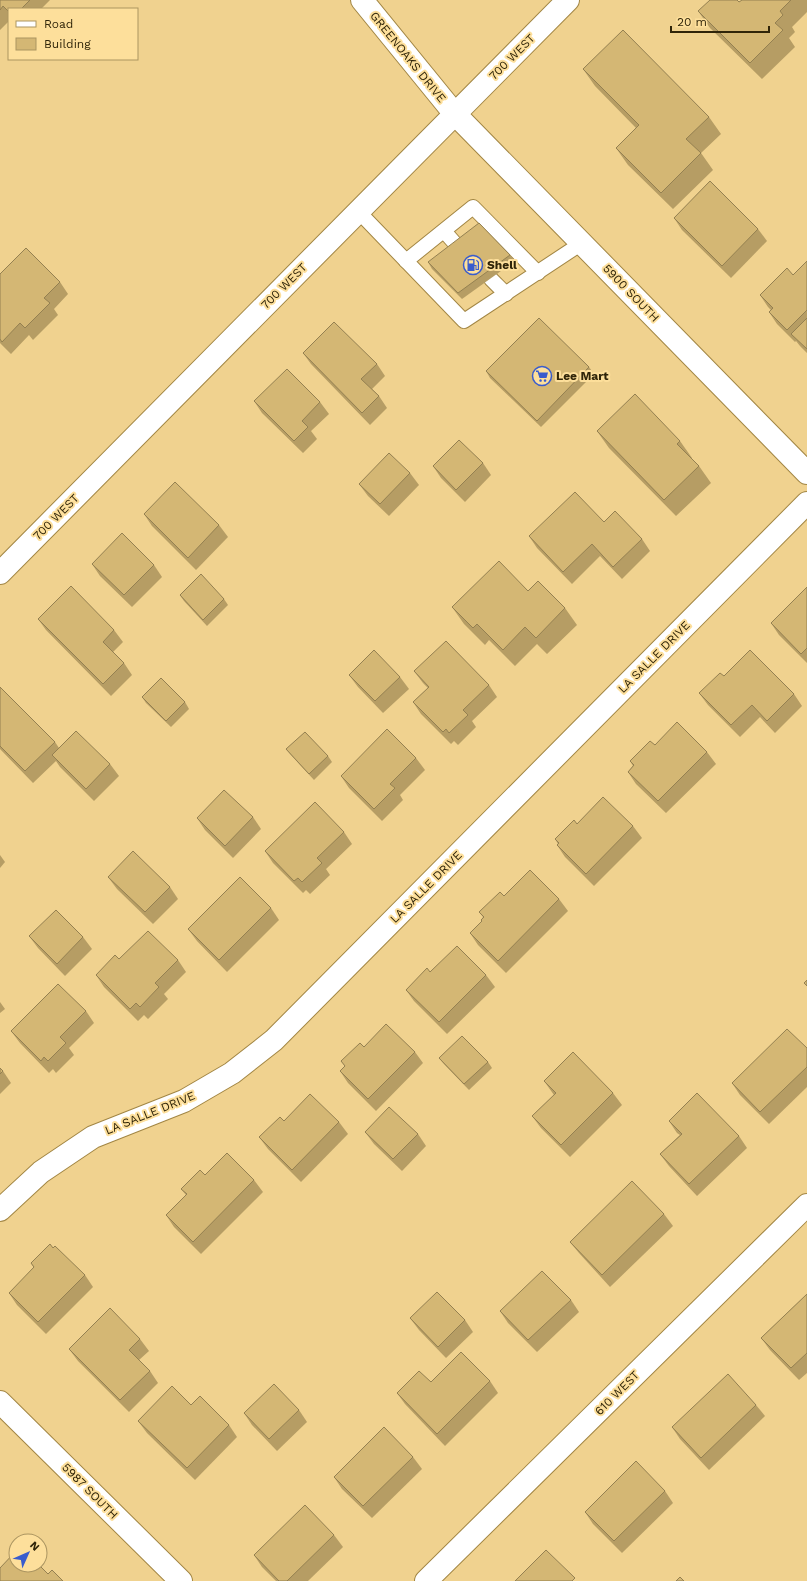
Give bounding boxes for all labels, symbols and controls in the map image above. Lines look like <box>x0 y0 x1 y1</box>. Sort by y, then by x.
legend <box>8 8 138 60</box>
scale bar <box>671 8 769 34</box>
street label: GREENOAKS DRIVE <box>367 9 449 105</box>
text: 20 m <box>677 15 707 29</box>
text: Road <box>44 17 73 31</box>
street label: 700 WEST <box>486 31 538 83</box>
text: Building <box>44 37 91 51</box>
fuel station icon: Shell <box>462 254 484 276</box>
place label: Shell <box>487 258 517 272</box>
street label: 700 WEST <box>258 260 310 312</box>
street label: 5900 SOUTH <box>600 261 662 325</box>
supermarket icon: Lee Mart <box>531 365 553 387</box>
place label: Lee Mart <box>556 369 609 383</box>
street label: 700 WEST <box>30 491 82 543</box>
street label: LA SALLE DRIVE <box>615 618 693 696</box>
street label: LA SALLE DRIVE <box>387 848 465 926</box>
street label: LA SALLE DRIVE <box>103 1088 197 1137</box>
street label: 610 WEST <box>592 1368 642 1418</box>
street label: 5987 SOUTH <box>59 1460 121 1522</box>
north arrow <box>8 1533 48 1573</box>
text: N <box>27 1539 42 1554</box>

